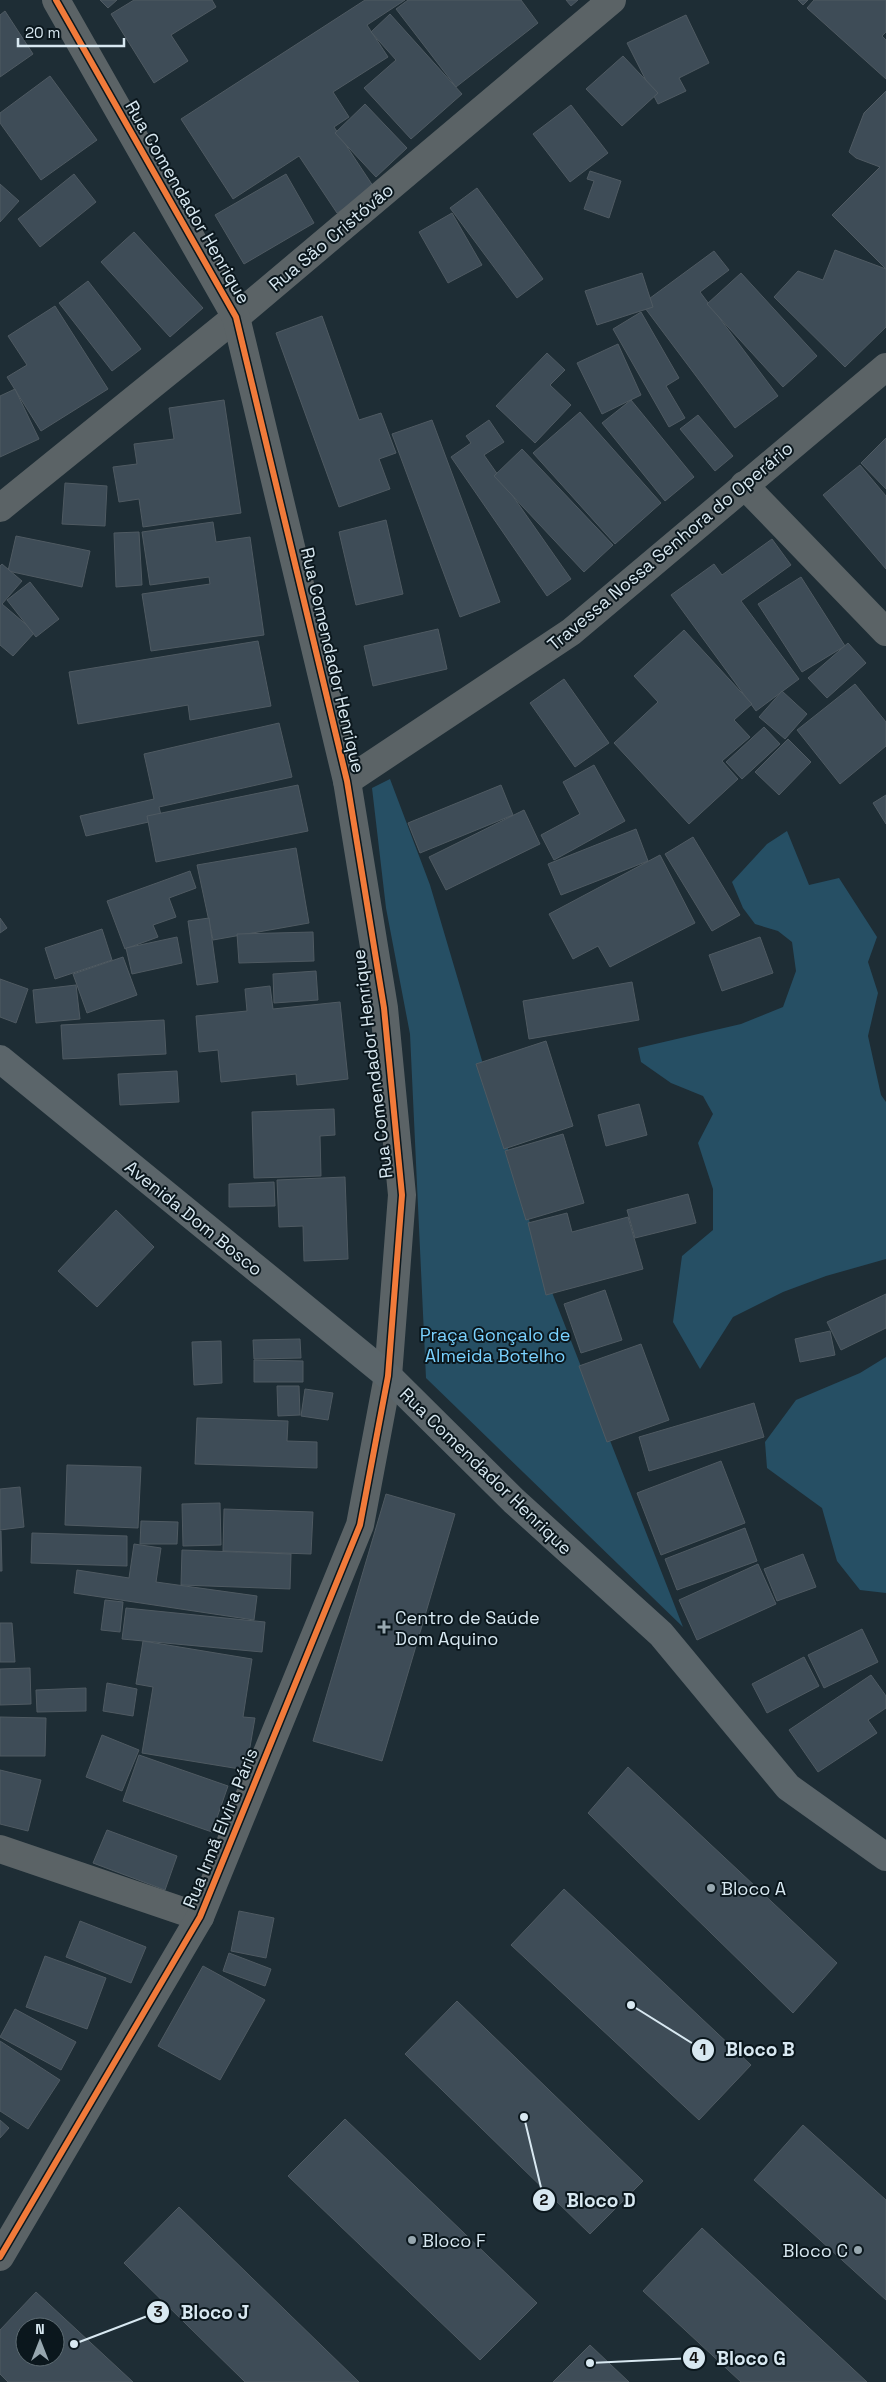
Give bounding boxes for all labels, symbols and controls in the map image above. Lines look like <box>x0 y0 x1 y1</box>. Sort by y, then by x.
scale bar <box>18 15 124 47</box>
text: 20 m <box>25 23 60 42</box>
street label: Rua Comendador Henrique <box>120 96 256 308</box>
street label: Rua São Cristóvão <box>264 178 398 296</box>
street label: Travessa Nossa Senhora do Operário <box>543 436 797 656</box>
street label: Rua Comendador Henrique <box>296 545 370 775</box>
street label: Rua Comendador Henrique <box>347 948 397 1180</box>
street label: Avenida Dom Bosco <box>120 1155 268 1281</box>
park label: Praça Gonçalo de Almeida Botelho <box>420 1323 570 1367</box>
street label: Rua Comendador Henrique <box>395 1382 577 1560</box>
place label: Centro de Saúde Dom Aquino <box>395 1606 540 1650</box>
marker: Centro de Saúde Dom Aquino <box>377 1620 391 1634</box>
street label: Rua Irmã Elvira Páris <box>177 1745 263 1911</box>
place label: Bloco A <box>721 1877 786 1900</box>
marker: Bloco A <box>705 1882 717 1894</box>
callout: Bloco B <box>690 2033 805 2067</box>
text: Bloco B <box>725 2037 795 2062</box>
text: 1 <box>700 2040 706 2059</box>
callout: Bloco D <box>531 2183 646 2217</box>
text: Bloco D <box>566 2188 636 2213</box>
text: 2 <box>540 2190 549 2209</box>
place label: Bloco F <box>422 2229 486 2252</box>
marker: Bloco F <box>406 2234 418 2246</box>
place label: Bloco C <box>782 2239 848 2262</box>
marker: Bloco C <box>852 2244 864 2256</box>
callout: Bloco J <box>146 2295 259 2329</box>
text: Bloco J <box>181 2300 249 2325</box>
text: 3 <box>153 2302 163 2321</box>
north arrow <box>15 2317 65 2367</box>
text: N <box>35 2320 45 2338</box>
callout: Bloco G <box>682 2341 796 2375</box>
text: Bloco G <box>716 2346 786 2371</box>
text: 4 <box>689 2348 699 2367</box>

